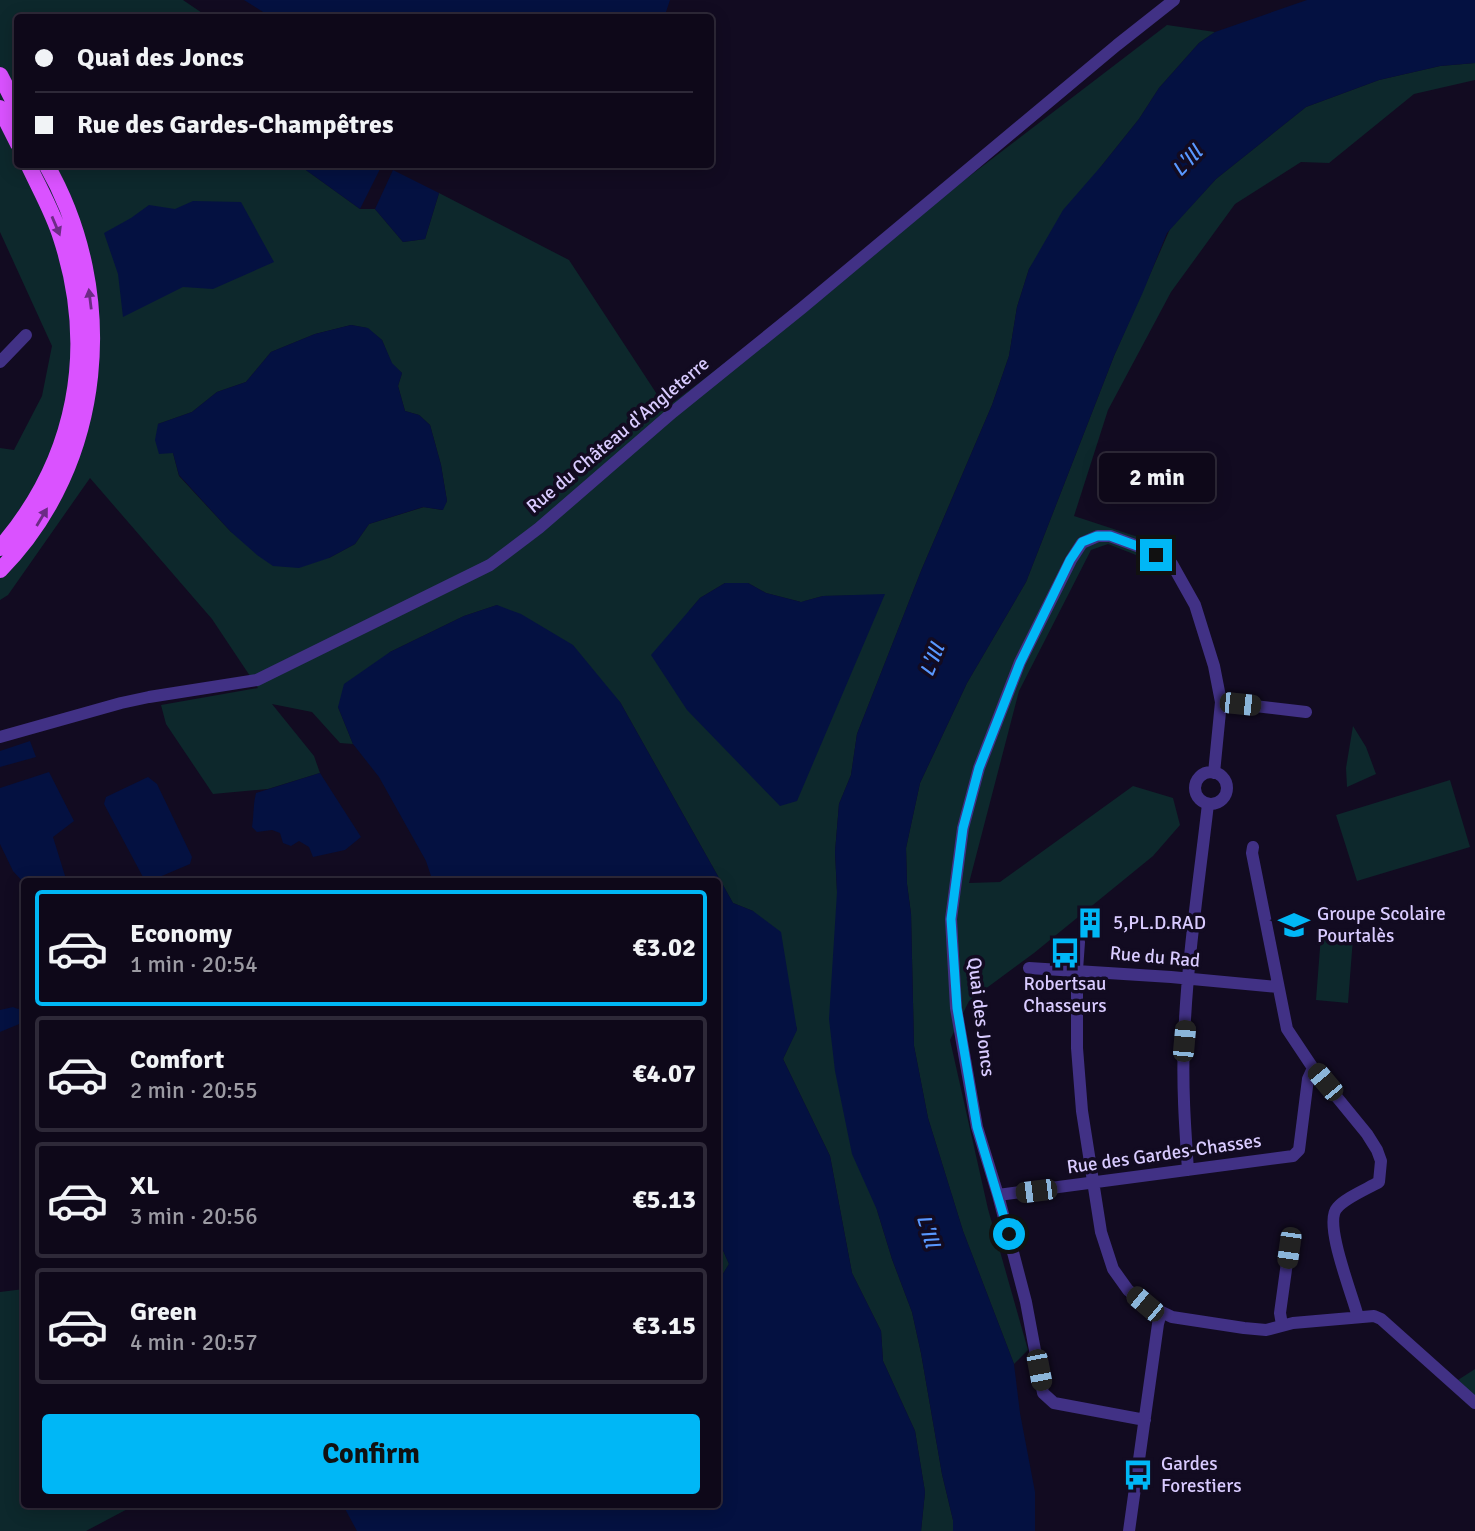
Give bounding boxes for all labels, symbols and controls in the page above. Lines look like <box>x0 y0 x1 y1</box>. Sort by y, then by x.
text: Quai des Joncs <box>77 42 244 74</box>
text: Rue des Gardes-Champêtres <box>77 109 393 141</box>
water label: L'Ill <box>1166 139 1209 182</box>
one-way arrow <box>51 216 62 237</box>
one-way arrow <box>85 288 96 310</box>
street label: Rue du Château d'Angleterre <box>522 352 714 518</box>
callout: 2 min <box>1098 454 1214 503</box>
text: 2 min <box>1129 463 1185 492</box>
one-way arrow <box>36 508 48 527</box>
route end <box>1140 539 1172 571</box>
water label: L'Ill <box>914 638 951 680</box>
car <box>1219 691 1262 717</box>
place label: Groupe Scolaire Pourtalès <box>1317 902 1446 948</box>
building icon: 5,PL.D.RAD <box>1073 906 1107 940</box>
school or university icon: Groupe Scolaire Pourtalès <box>1277 908 1311 942</box>
place label: 5,PL.D.RAD <box>1113 911 1206 935</box>
icon: car <box>46 917 109 980</box>
text: Economy <box>130 918 232 950</box>
text: €3.02 <box>632 932 696 964</box>
bus stop icon: Robertsau Chasseurs <box>1048 936 1082 970</box>
street label: Rue du Rad <box>1109 941 1201 973</box>
text: 1 min · 20:54 <box>130 950 258 979</box>
street label: Quai des Joncs <box>962 956 1000 1078</box>
place label: Robertsau Chasseurs <box>1023 972 1107 1018</box>
car <box>1172 1019 1197 1063</box>
icon: car <box>46 1043 109 1106</box>
text: Comfort <box>130 1044 224 1076</box>
text: €4.07 <box>632 1058 696 1090</box>
car <box>1304 1059 1347 1105</box>
text: 2 min · 20:55 <box>130 1076 258 1105</box>
street label: Rue des Gardes-Chasses <box>1065 1128 1263 1180</box>
icon: car <box>46 1169 109 1232</box>
text: XL <box>130 1170 160 1202</box>
car <box>1014 1178 1059 1204</box>
text: €5.13 <box>632 1184 696 1216</box>
text: 3 min · 20:56 <box>130 1202 258 1231</box>
water label: L'Ill <box>911 1211 946 1252</box>
route start <box>993 1218 1025 1250</box>
car <box>1276 1226 1303 1270</box>
car <box>1123 1282 1168 1326</box>
icon: car <box>46 1295 109 1358</box>
text: Green <box>130 1296 197 1328</box>
text: €3.15 <box>632 1310 696 1342</box>
text: 4 min · 20:57 <box>130 1328 258 1357</box>
car <box>1025 1347 1054 1393</box>
button: Confirm <box>42 1414 700 1494</box>
place label: Gardes Forestiers <box>1161 1452 1241 1498</box>
bus stop icon: Gardes Forestiers <box>1121 1458 1155 1492</box>

